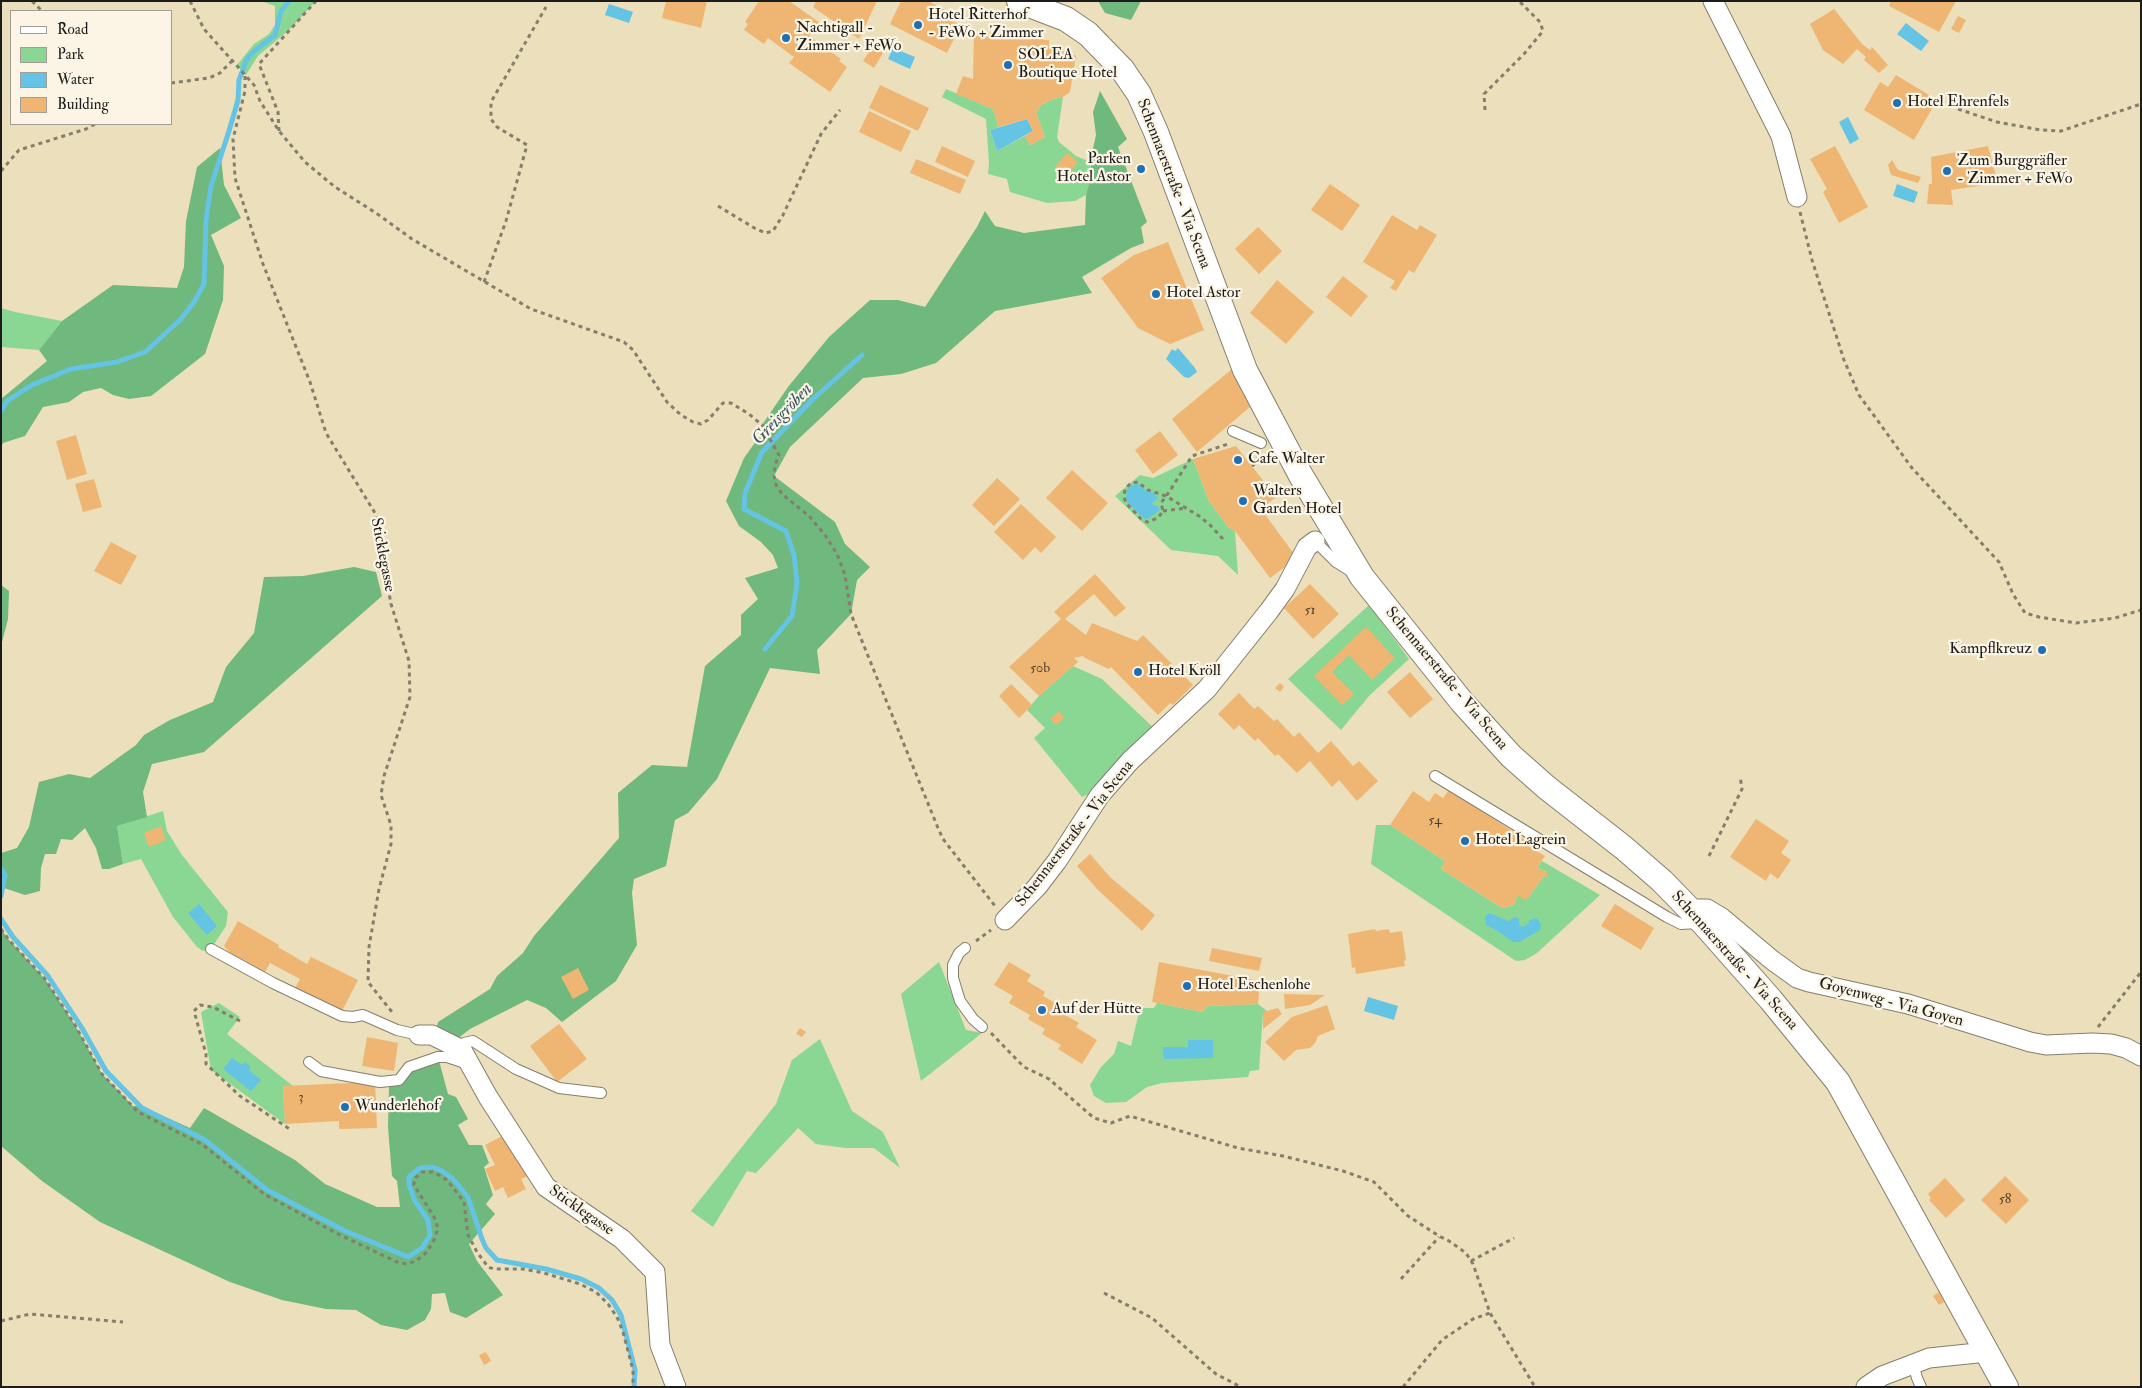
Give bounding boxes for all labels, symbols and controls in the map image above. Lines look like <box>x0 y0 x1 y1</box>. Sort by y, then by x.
place label: Hotel Ritterhof - FeWo + Zimmer <box>928 6 1044 44</box>
legend <box>10 10 172 125</box>
place label: Nachtigall - Zimmer + FeWo <box>796 19 901 57</box>
marker: Hotel Ritterhof - FeWo + Zimmer <box>912 19 924 31</box>
text: Road <box>57 20 88 39</box>
marker: Nachtigall - Zimmer + FeWo <box>780 32 792 44</box>
text: Park <box>57 45 84 64</box>
place label: SOLEA Boutique Hotel <box>1018 46 1117 84</box>
marker: SOLEA Boutique Hotel <box>1002 59 1014 71</box>
text: Water <box>57 70 94 89</box>
place label: Hotel Ehrenfels <box>1907 93 2009 113</box>
text: Building <box>57 95 109 114</box>
street label: Schennaerstraße - Via Scena <box>1132 96 1214 272</box>
marker: Hotel Ehrenfels <box>1891 97 1903 109</box>
place label: Parken Hotel Astor <box>1057 150 1131 188</box>
place label: Zum Burggräfler - Zimmer + FeWo <box>1957 152 2072 190</box>
marker: Parken Hotel Astor <box>1135 163 1147 175</box>
marker: Zum Burggräfler - Zimmer + FeWo <box>1941 165 1953 177</box>
place label: Hotel Astor <box>1166 284 1240 304</box>
marker: Hotel Astor <box>1150 288 1162 300</box>
water label: Greisgröben <box>748 380 818 450</box>
place label: Cafe Walter <box>1248 450 1325 470</box>
marker: Cafe Walter <box>1232 454 1244 466</box>
place label: Walters Garden Hotel <box>1253 482 1342 520</box>
marker: Walters Garden Hotel <box>1237 495 1249 507</box>
street label: Sticklegasse <box>365 516 399 594</box>
house number: 51 <box>1304 603 1316 619</box>
street label: Schennaerstraße - Via Scena <box>1381 604 1511 754</box>
place label: Kampflkreuz <box>1949 640 2032 660</box>
marker: Kampflkreuz <box>2036 644 2048 656</box>
house number: 50b <box>1030 661 1050 677</box>
place label: Hotel Kröll <box>1148 662 1221 682</box>
marker: Hotel Kröll <box>1132 666 1144 678</box>
street label: Schennaerstraße - Via Scena <box>1012 757 1138 911</box>
house number: 54 <box>1428 813 1442 829</box>
place label: Hotel Lagrein <box>1475 831 1566 851</box>
marker: Hotel Lagrein <box>1459 835 1471 847</box>
street label: Schennaerstraße - Via Scena <box>1666 888 1802 1034</box>
street label: Goyenweg - Via Goyen <box>1817 974 1965 1032</box>
place label: Hotel Eschenlohe <box>1197 976 1310 996</box>
marker: Hotel Eschenlohe <box>1181 980 1193 992</box>
place label: Auf der Hütte <box>1052 1000 1141 1020</box>
marker: Auf der Hütte <box>1036 1004 1048 1016</box>
house number: 3 <box>298 1090 304 1106</box>
place label: Wunderlehof <box>355 1097 439 1117</box>
marker: Wunderlehof <box>339 1101 351 1113</box>
street label: Sticklegasse <box>545 1182 617 1240</box>
house number: 58 <box>1999 1192 2011 1208</box>

